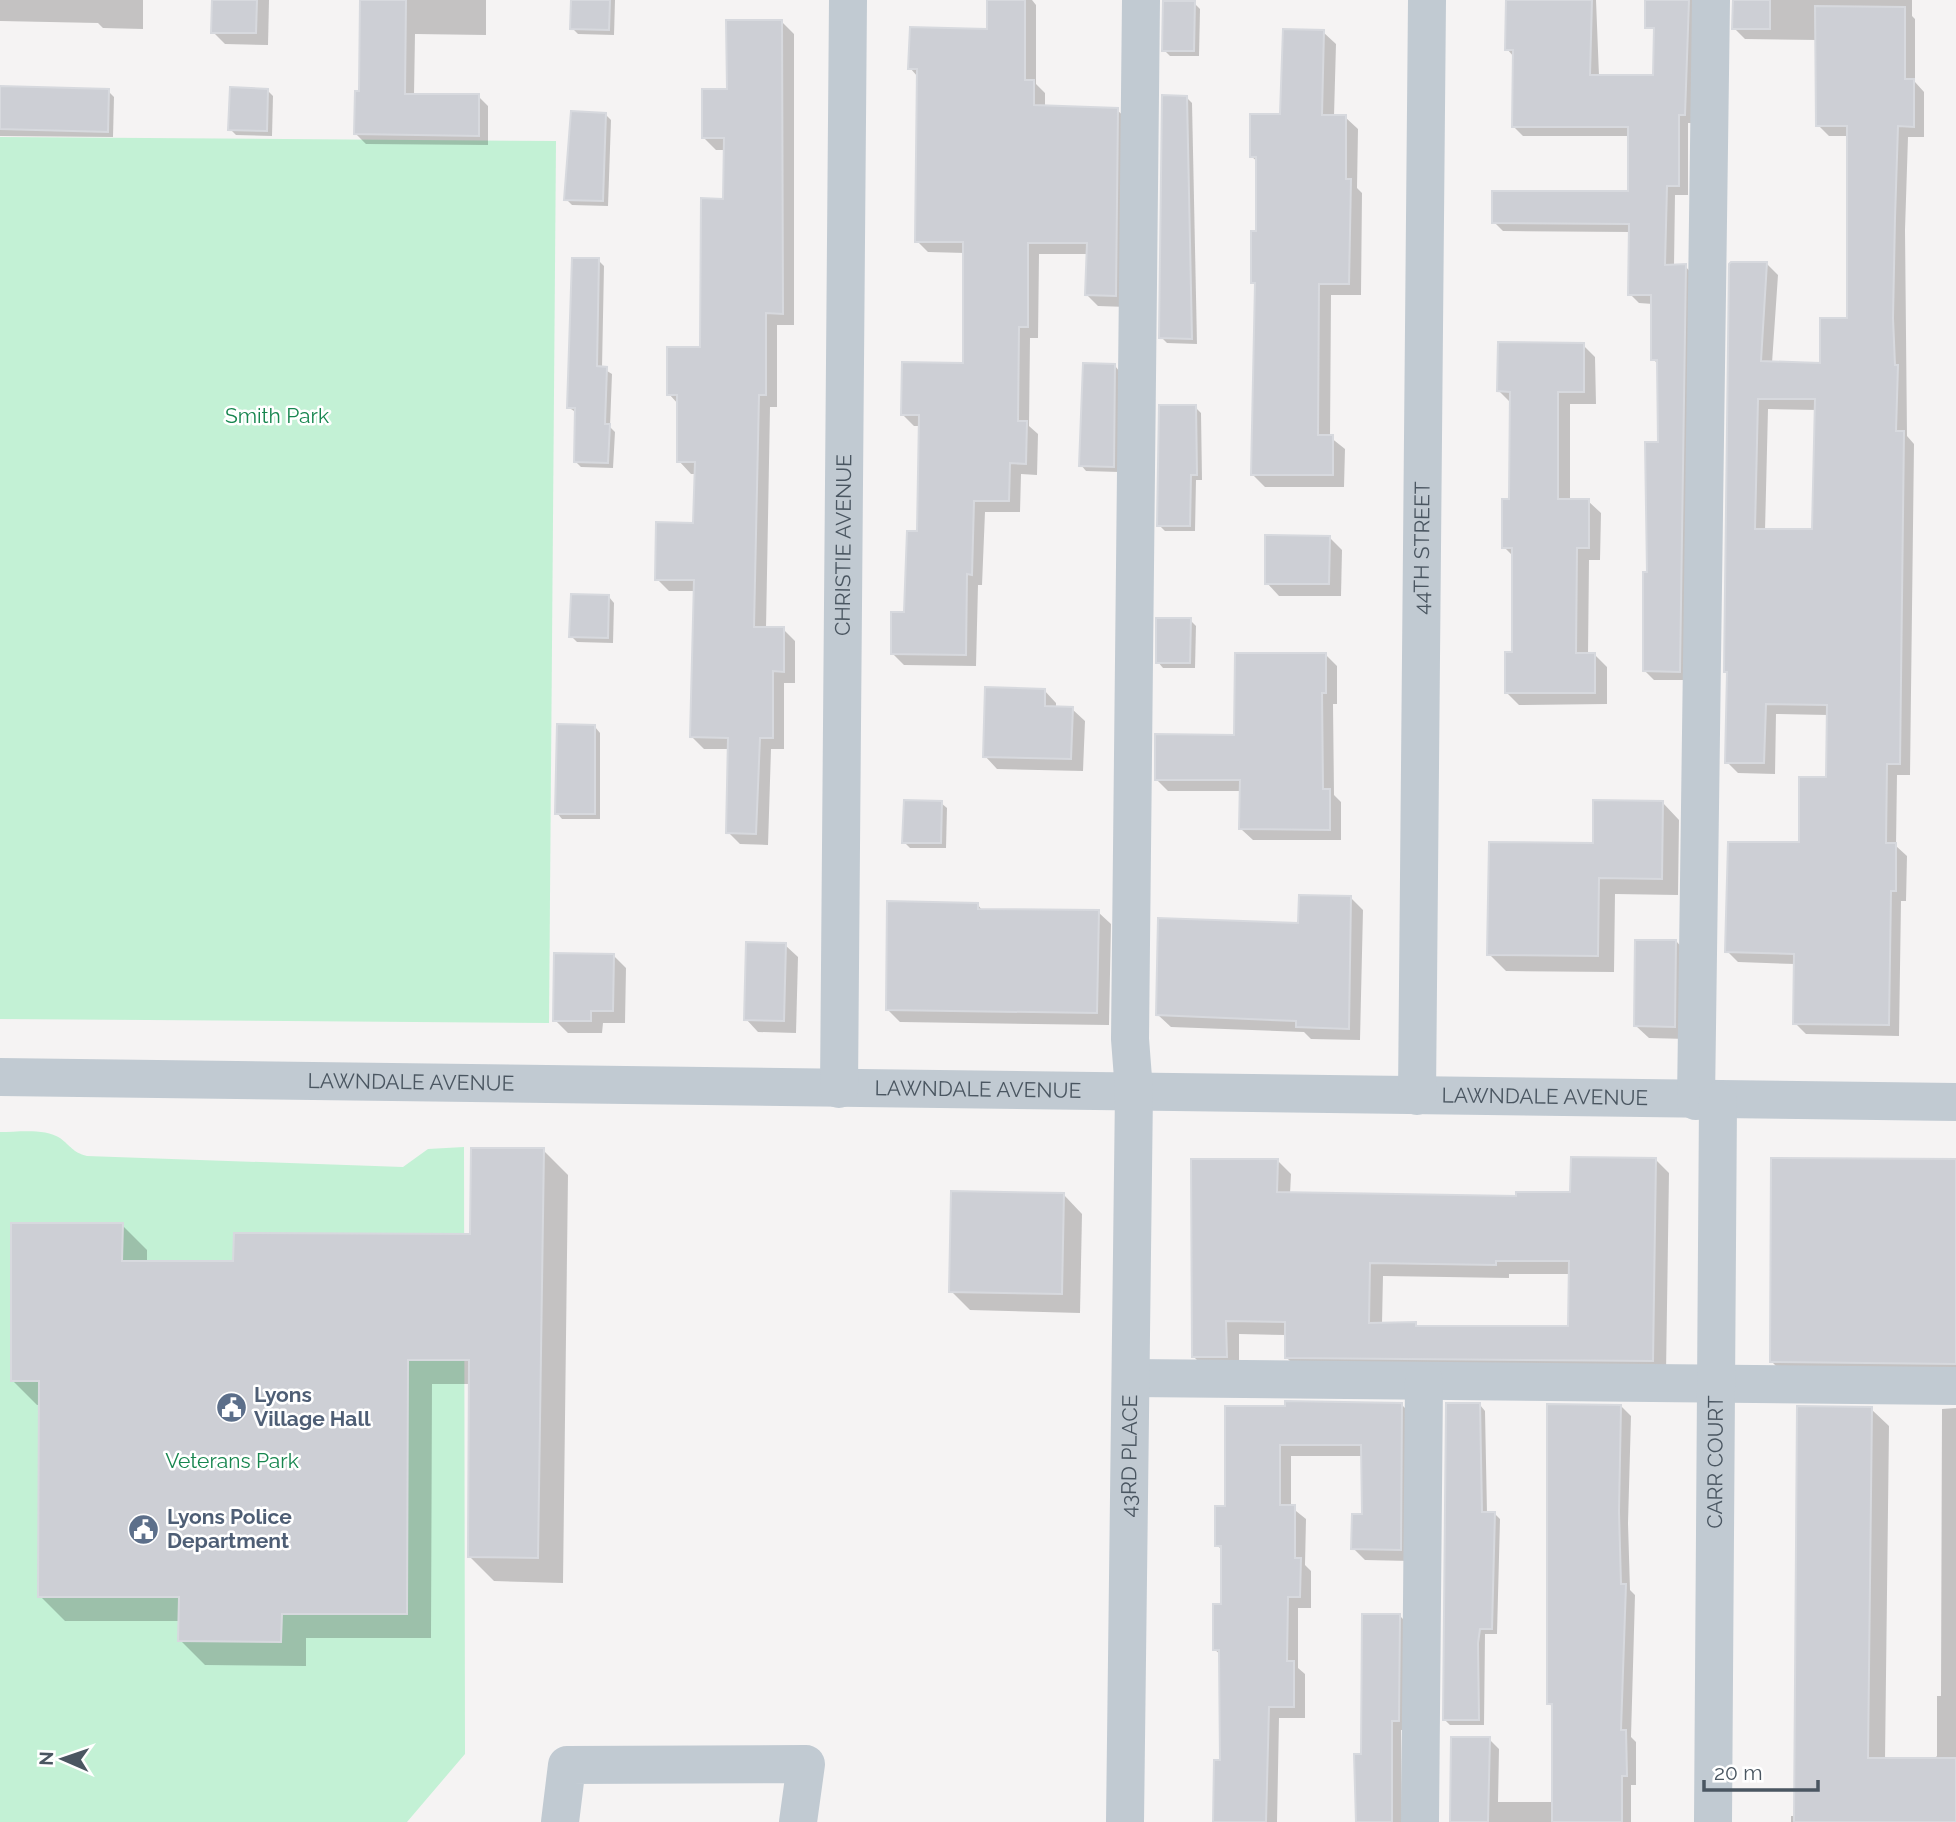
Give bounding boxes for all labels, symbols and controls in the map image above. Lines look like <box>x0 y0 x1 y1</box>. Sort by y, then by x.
park label: Smith Park <box>225 403 329 428</box>
street label: CHRISTIE AVENUE <box>830 454 856 636</box>
street label: 44TH STREET <box>1408 481 1435 615</box>
street label: LAWNDALE AVENUE <box>307 1068 515 1096</box>
street label: LAWNDALE AVENUE <box>874 1075 1081 1103</box>
street label: LAWNDALE AVENUE <box>1441 1082 1648 1110</box>
place label: Lyons Village Hall <box>254 1382 371 1431</box>
public building icon: Lyons Village Hall <box>214 1390 248 1424</box>
street label: 43RD PLACE <box>1116 1394 1142 1518</box>
street label: CARR COURT <box>1702 1395 1728 1529</box>
park label: Veterans Park <box>165 1448 299 1473</box>
place label: Lyons Police Department <box>167 1504 292 1553</box>
public building icon: Lyons Police Department <box>127 1512 161 1546</box>
north arrow <box>28 1724 98 1794</box>
scale bar <box>1704 1748 1818 1792</box>
text: N <box>35 1751 57 1766</box>
text: 20 m <box>1714 1760 1762 1785</box>

